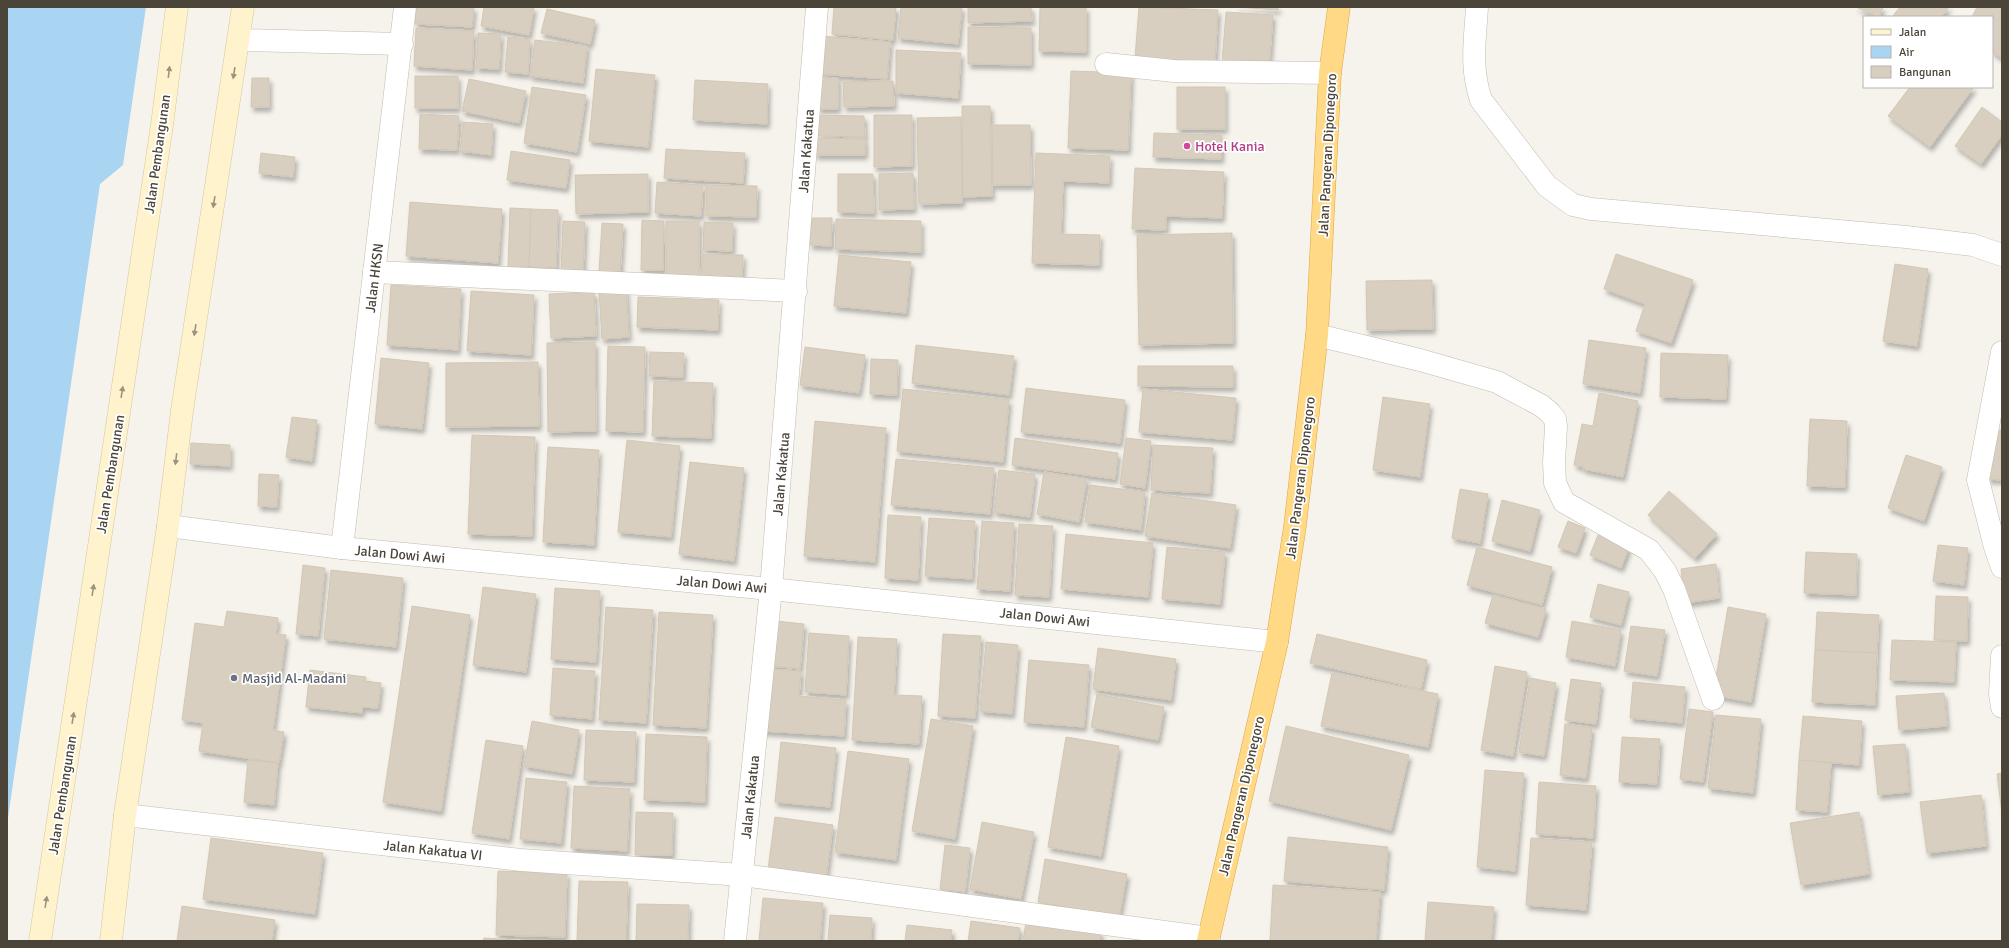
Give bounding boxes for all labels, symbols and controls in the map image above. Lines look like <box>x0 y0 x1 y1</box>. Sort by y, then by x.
legend <box>1863 16 1993 88</box>
text: Jalan <box>1899 25 1926 40</box>
text: Air <box>1899 45 1915 60</box>
text: Bangunan <box>1899 65 1951 80</box>
one-way arrow <box>166 66 172 78</box>
one-way arrow <box>231 67 237 79</box>
street label: Jalan Pangeran Diponegoro <box>1315 73 1340 237</box>
street label: Jalan Pembangunan <box>141 93 174 215</box>
street label: Jalan Kakatua <box>795 109 818 194</box>
place label: Hotel Kania <box>1195 138 1265 155</box>
marker: Hotel Kania <box>1182 141 1192 151</box>
one-way arrow <box>211 196 217 208</box>
street label: Jalan HKSN <box>362 242 387 314</box>
one-way arrow <box>192 324 198 336</box>
one-way arrow <box>119 386 125 398</box>
street label: Jalan Pangeran Diponegoro <box>1282 396 1319 560</box>
street label: Jalan Pembangunan <box>93 413 128 535</box>
street label: Jalan Kakatua <box>769 431 794 517</box>
one-way arrow <box>173 453 179 465</box>
street label: Jalan Dowi Awi <box>354 542 446 567</box>
street label: Jalan Dowi Awi <box>676 572 768 597</box>
one-way arrow <box>90 584 96 596</box>
street label: Jalan Dowi Awi <box>999 604 1091 631</box>
place label: Masjid Al-Madani <box>242 670 346 687</box>
marker: Masjid Al-Madani <box>229 673 239 683</box>
one-way arrow <box>70 712 76 725</box>
street label: Jalan Pangeran Diponegoro <box>1215 714 1268 878</box>
street label: Jalan Pembangunan <box>45 734 80 856</box>
street label: Jalan Kakatua <box>738 754 763 840</box>
street label: Jalan Kakatua VI <box>383 837 483 864</box>
one-way arrow <box>43 896 49 909</box>

